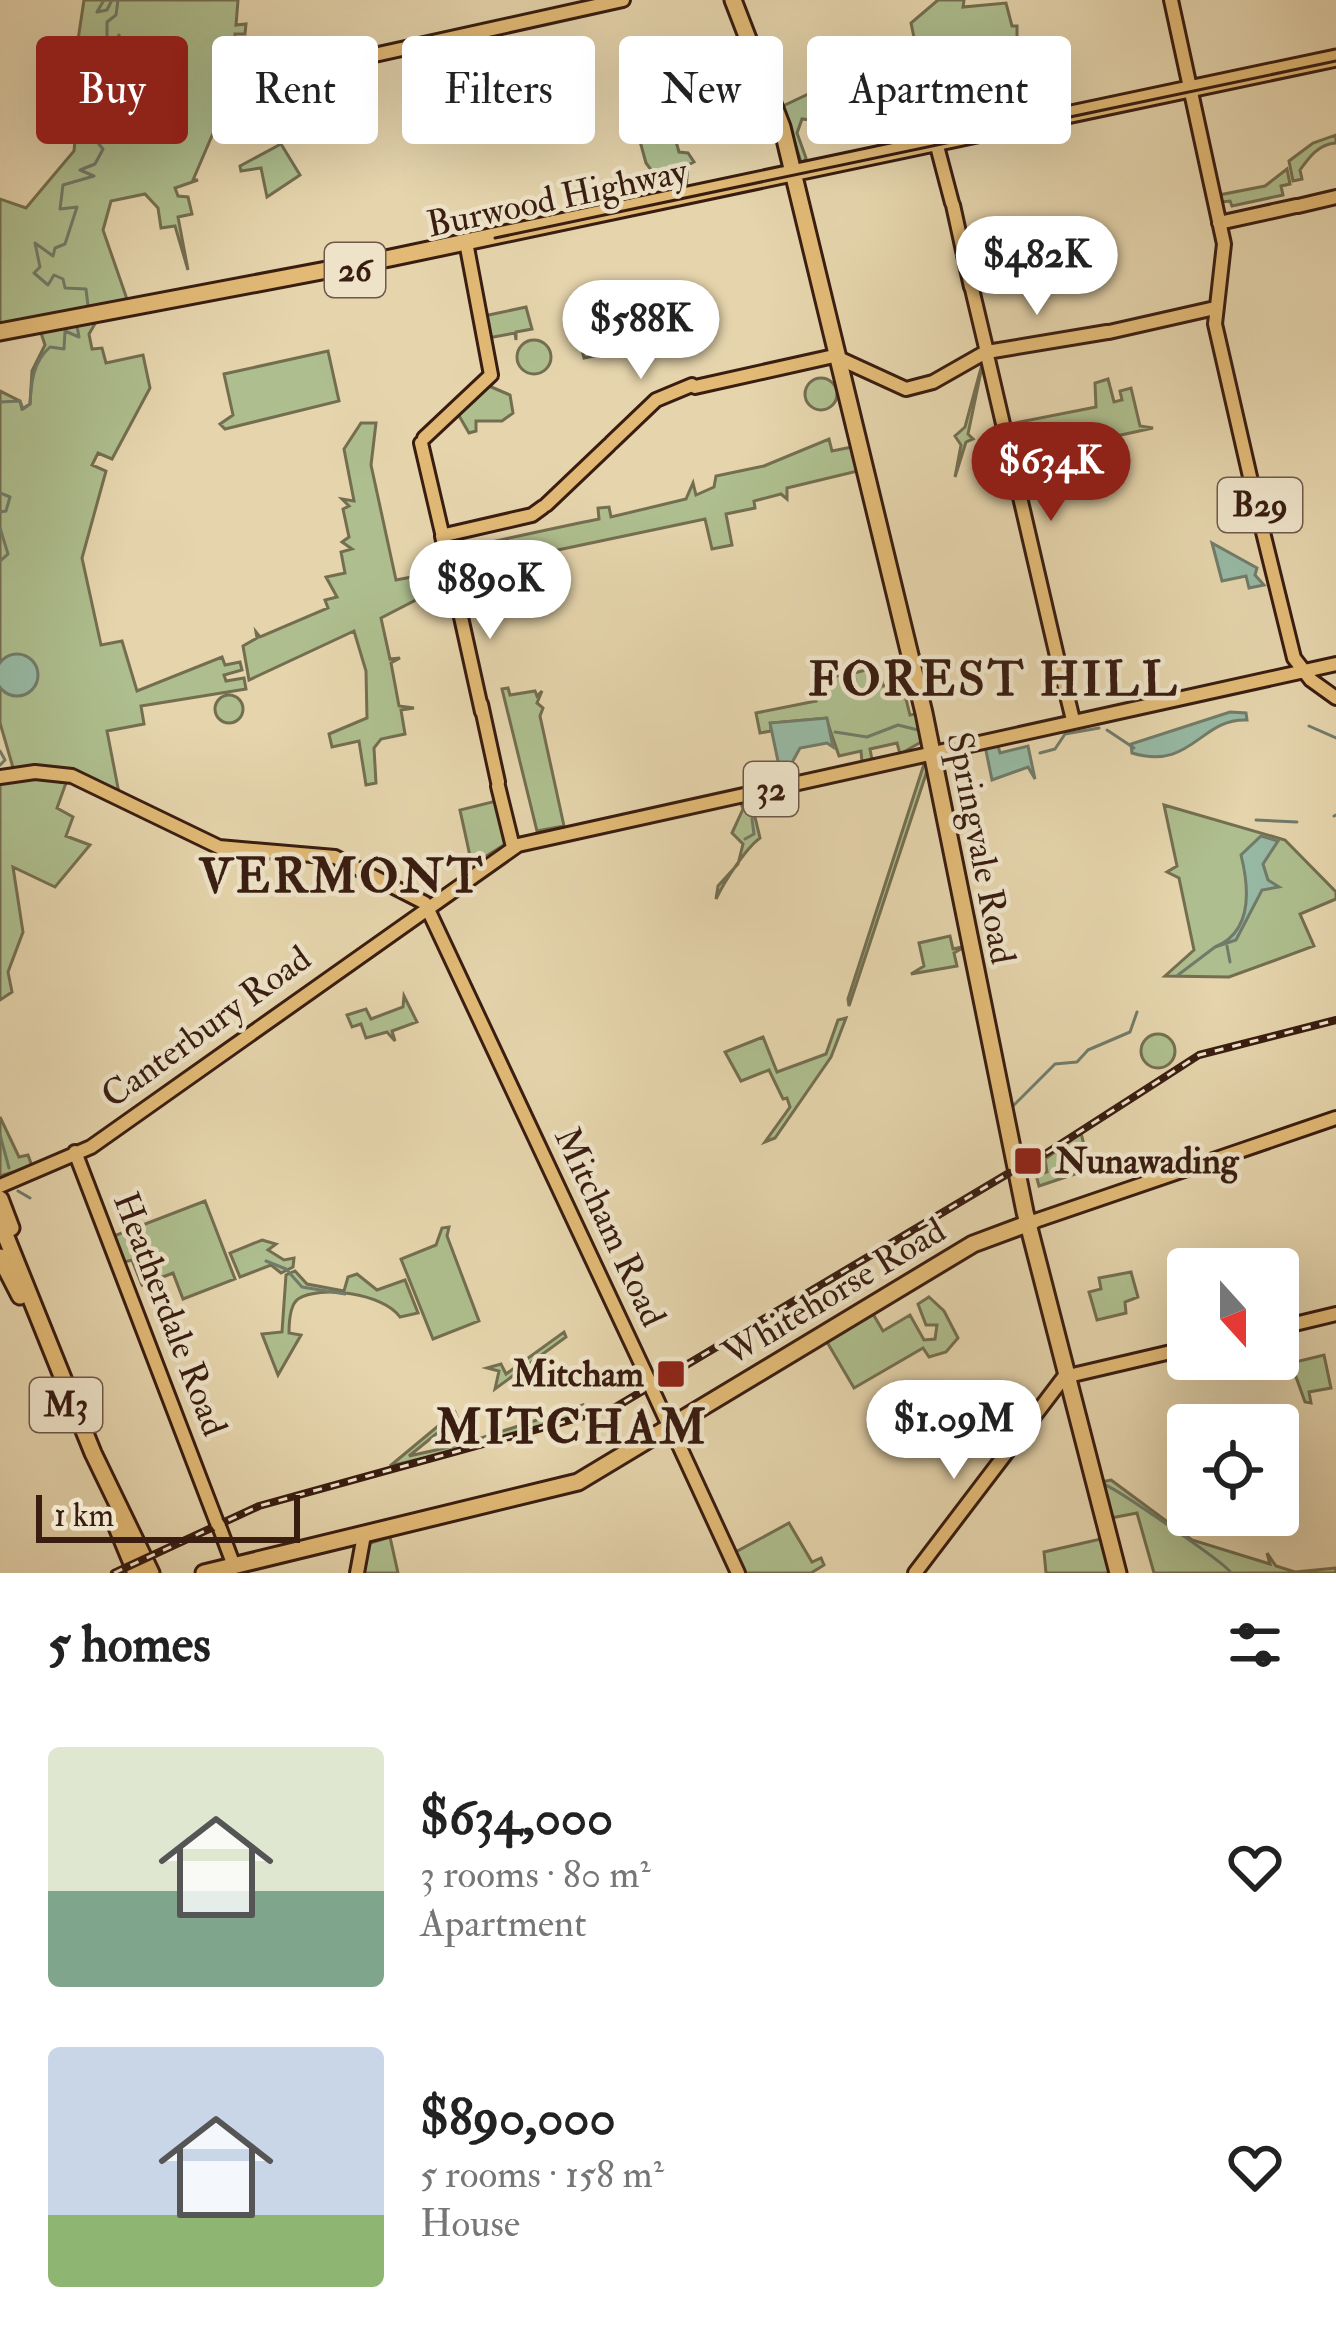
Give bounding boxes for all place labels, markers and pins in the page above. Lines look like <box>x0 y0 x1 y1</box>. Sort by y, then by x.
pin: $482K <box>953 216 1121 318</box>
pin: $588K <box>557 280 725 382</box>
pin: $634K <box>967 422 1135 524</box>
pin: $890K <box>406 540 574 642</box>
place label: Nunawading <box>1054 1139 1240 1184</box>
marker: Nunawading <box>1012 1145 1044 1177</box>
place label: Mitcham <box>511 1352 644 1397</box>
marker: Mitcham <box>655 1358 687 1390</box>
pin: $1.09M <box>856 1380 1052 1482</box>

